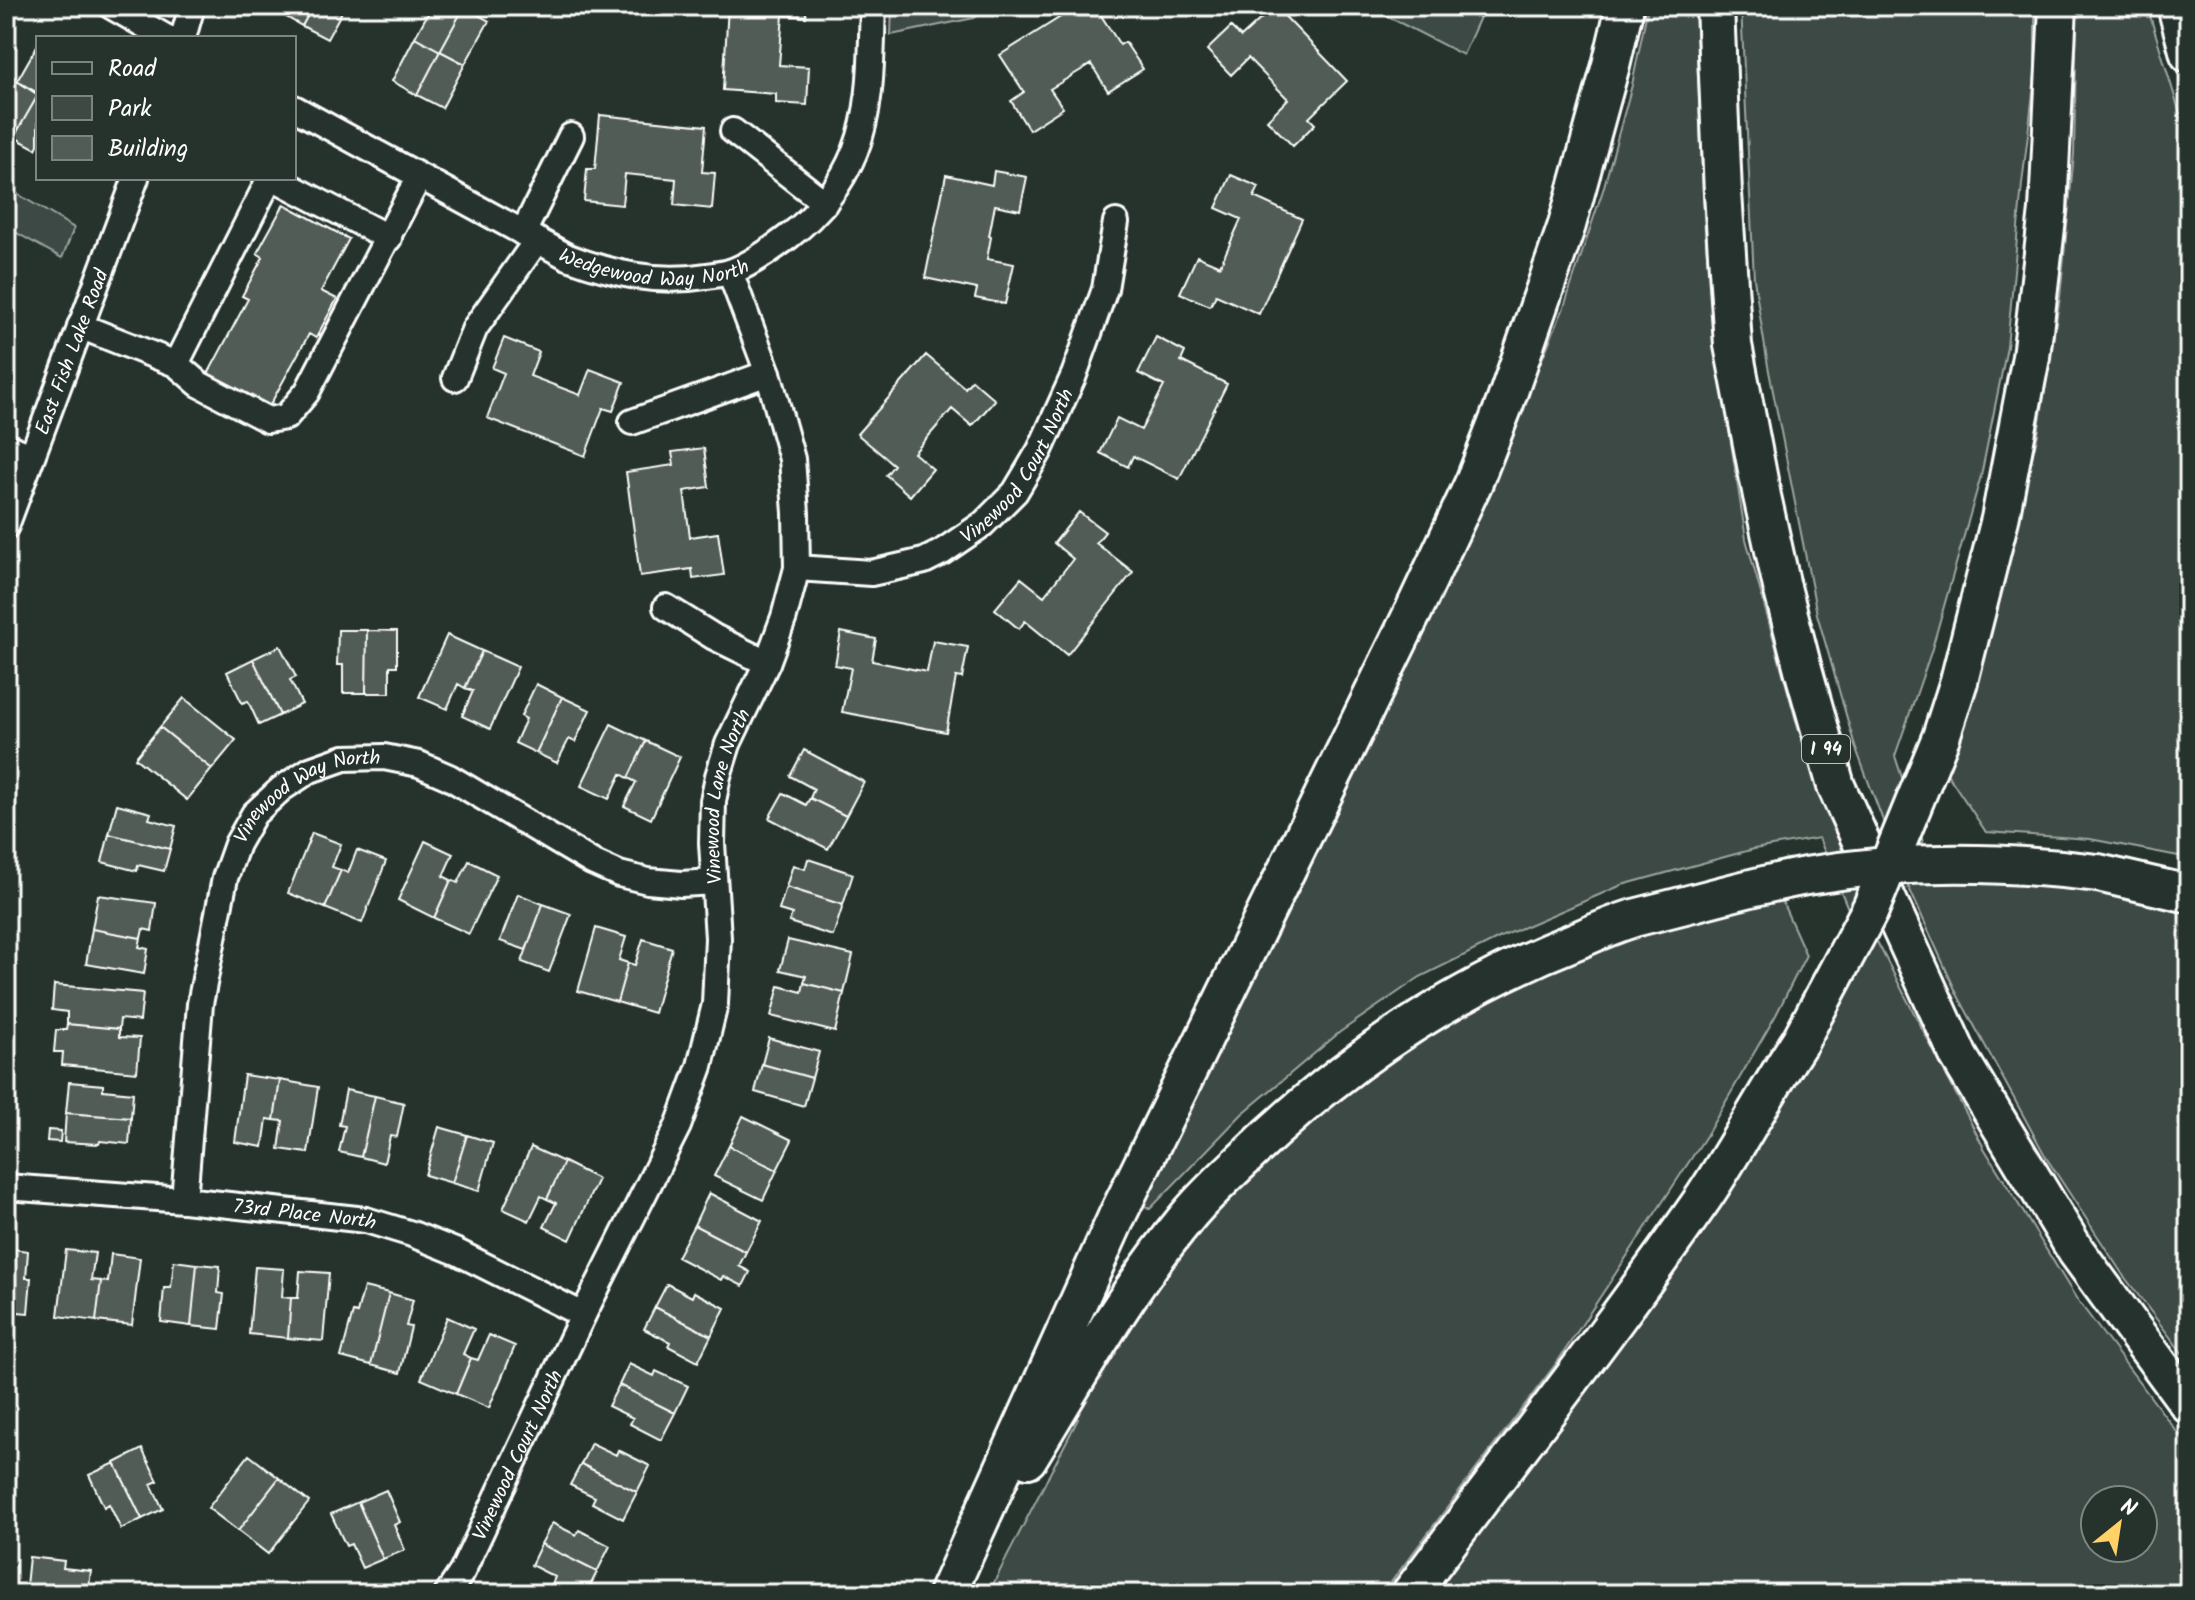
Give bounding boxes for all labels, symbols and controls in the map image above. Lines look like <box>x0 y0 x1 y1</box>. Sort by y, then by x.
legend <box>36 36 296 180</box>
text: Road <box>108 50 157 89</box>
text: Park <box>108 90 152 129</box>
text: Building <box>108 130 188 169</box>
street label: Wedgewood Way North <box>552 241 755 297</box>
street label: East Fish Lake Road <box>27 264 119 440</box>
street label: Vinewood Court North <box>954 384 1084 553</box>
street label: Vinewood Lane North <box>698 704 761 885</box>
road number: I 94 <box>1802 735 1850 763</box>
street label: Vinewood Way North <box>226 743 381 850</box>
street label: 73rd Place North <box>231 1191 380 1240</box>
street label: Vinewood Court North <box>465 1365 573 1547</box>
north arrow <box>2079 1484 2159 1564</box>
text: N <box>2113 1490 2143 1528</box>

